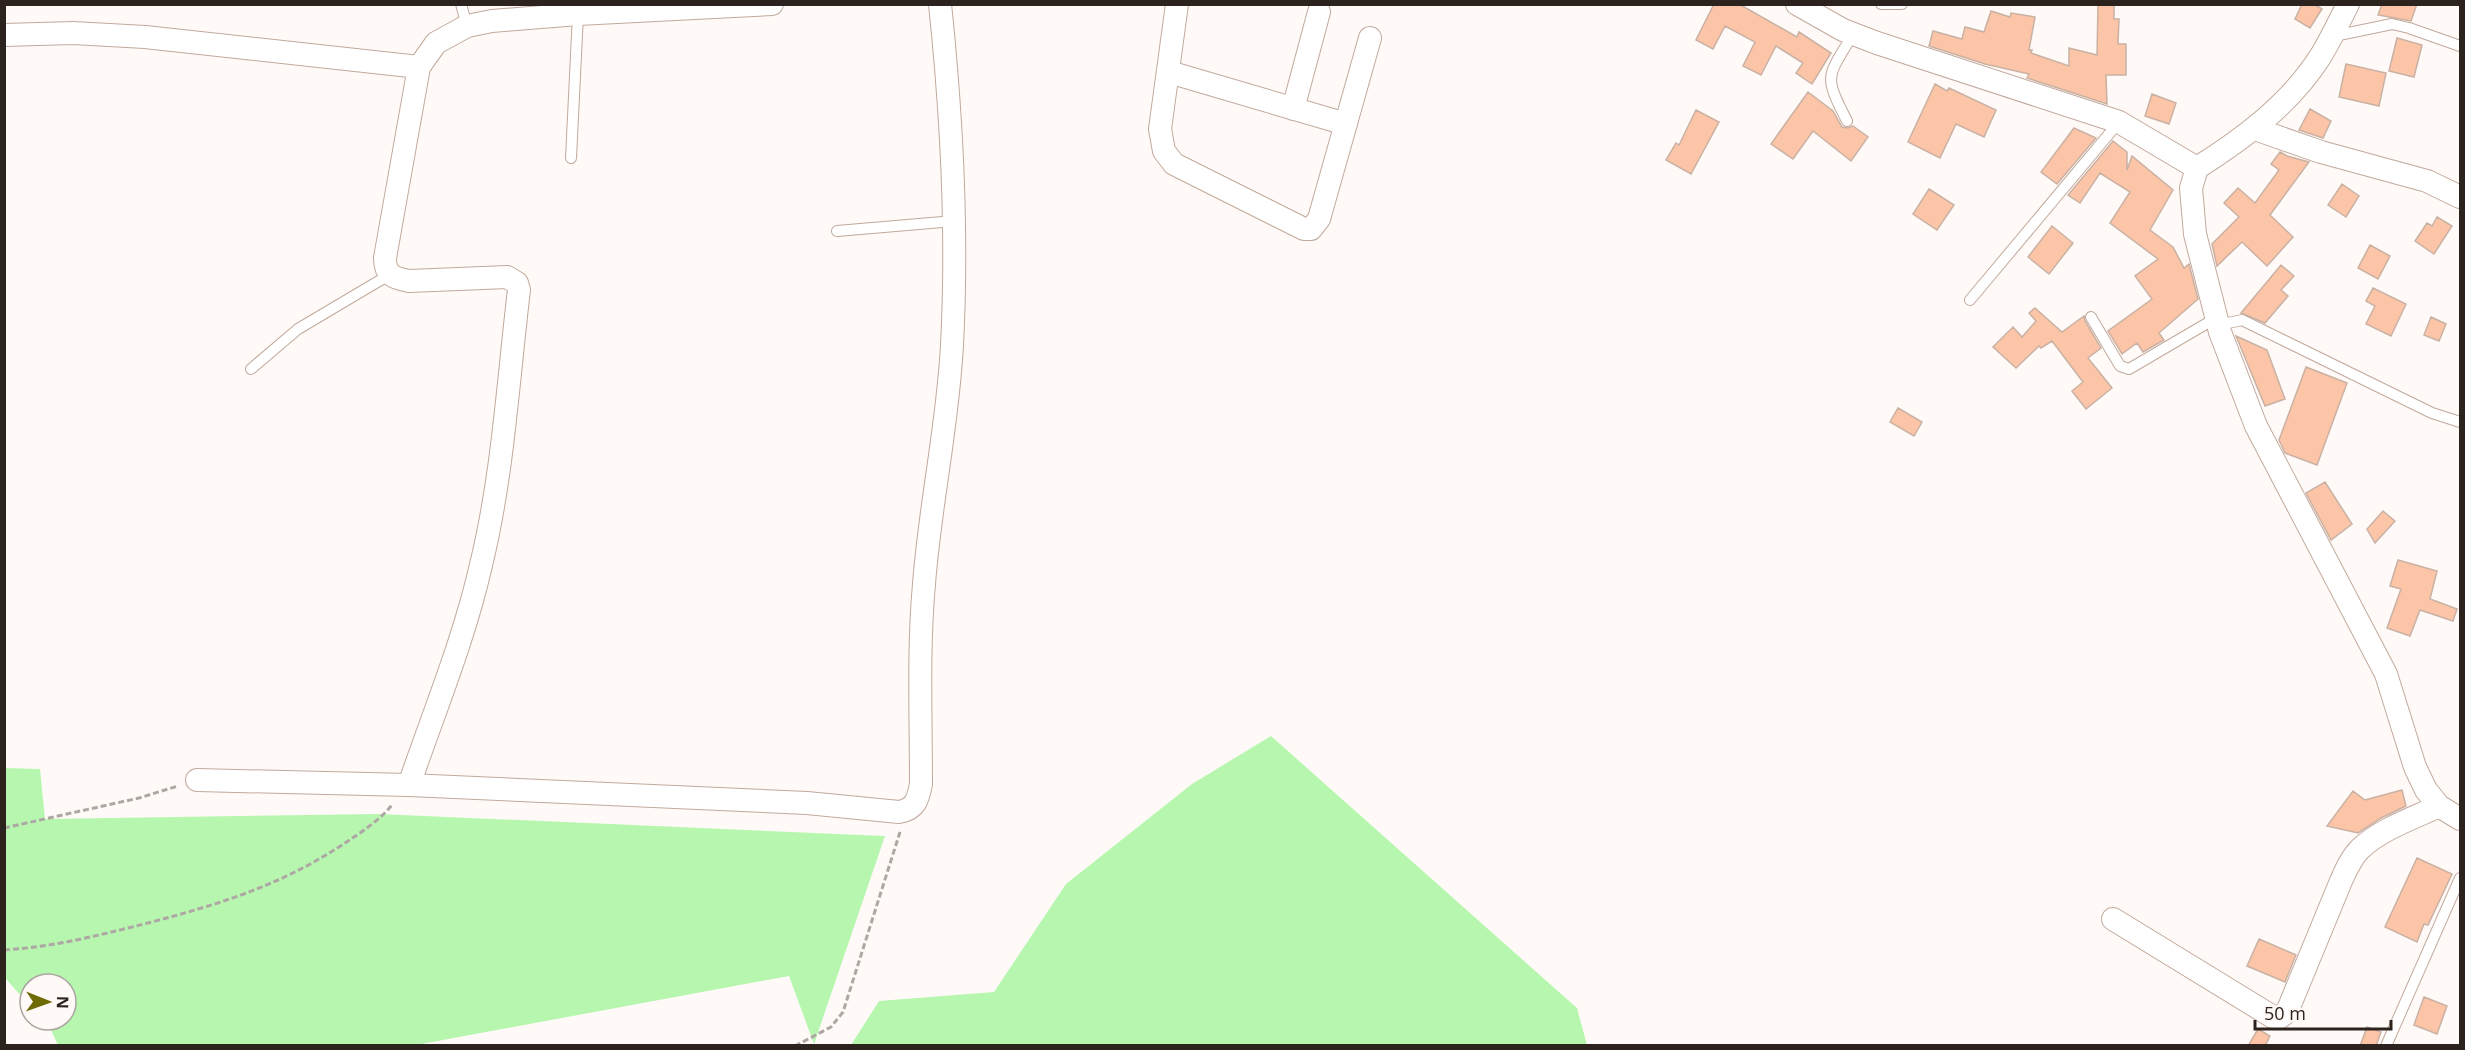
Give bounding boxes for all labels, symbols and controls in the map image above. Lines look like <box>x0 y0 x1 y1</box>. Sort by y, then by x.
north arrow <box>18 972 78 1032</box>
scale bar <box>2255 993 2392 1031</box>
text: N <box>52 996 74 1009</box>
text: 50 m <box>2264 1001 2306 1025</box>

